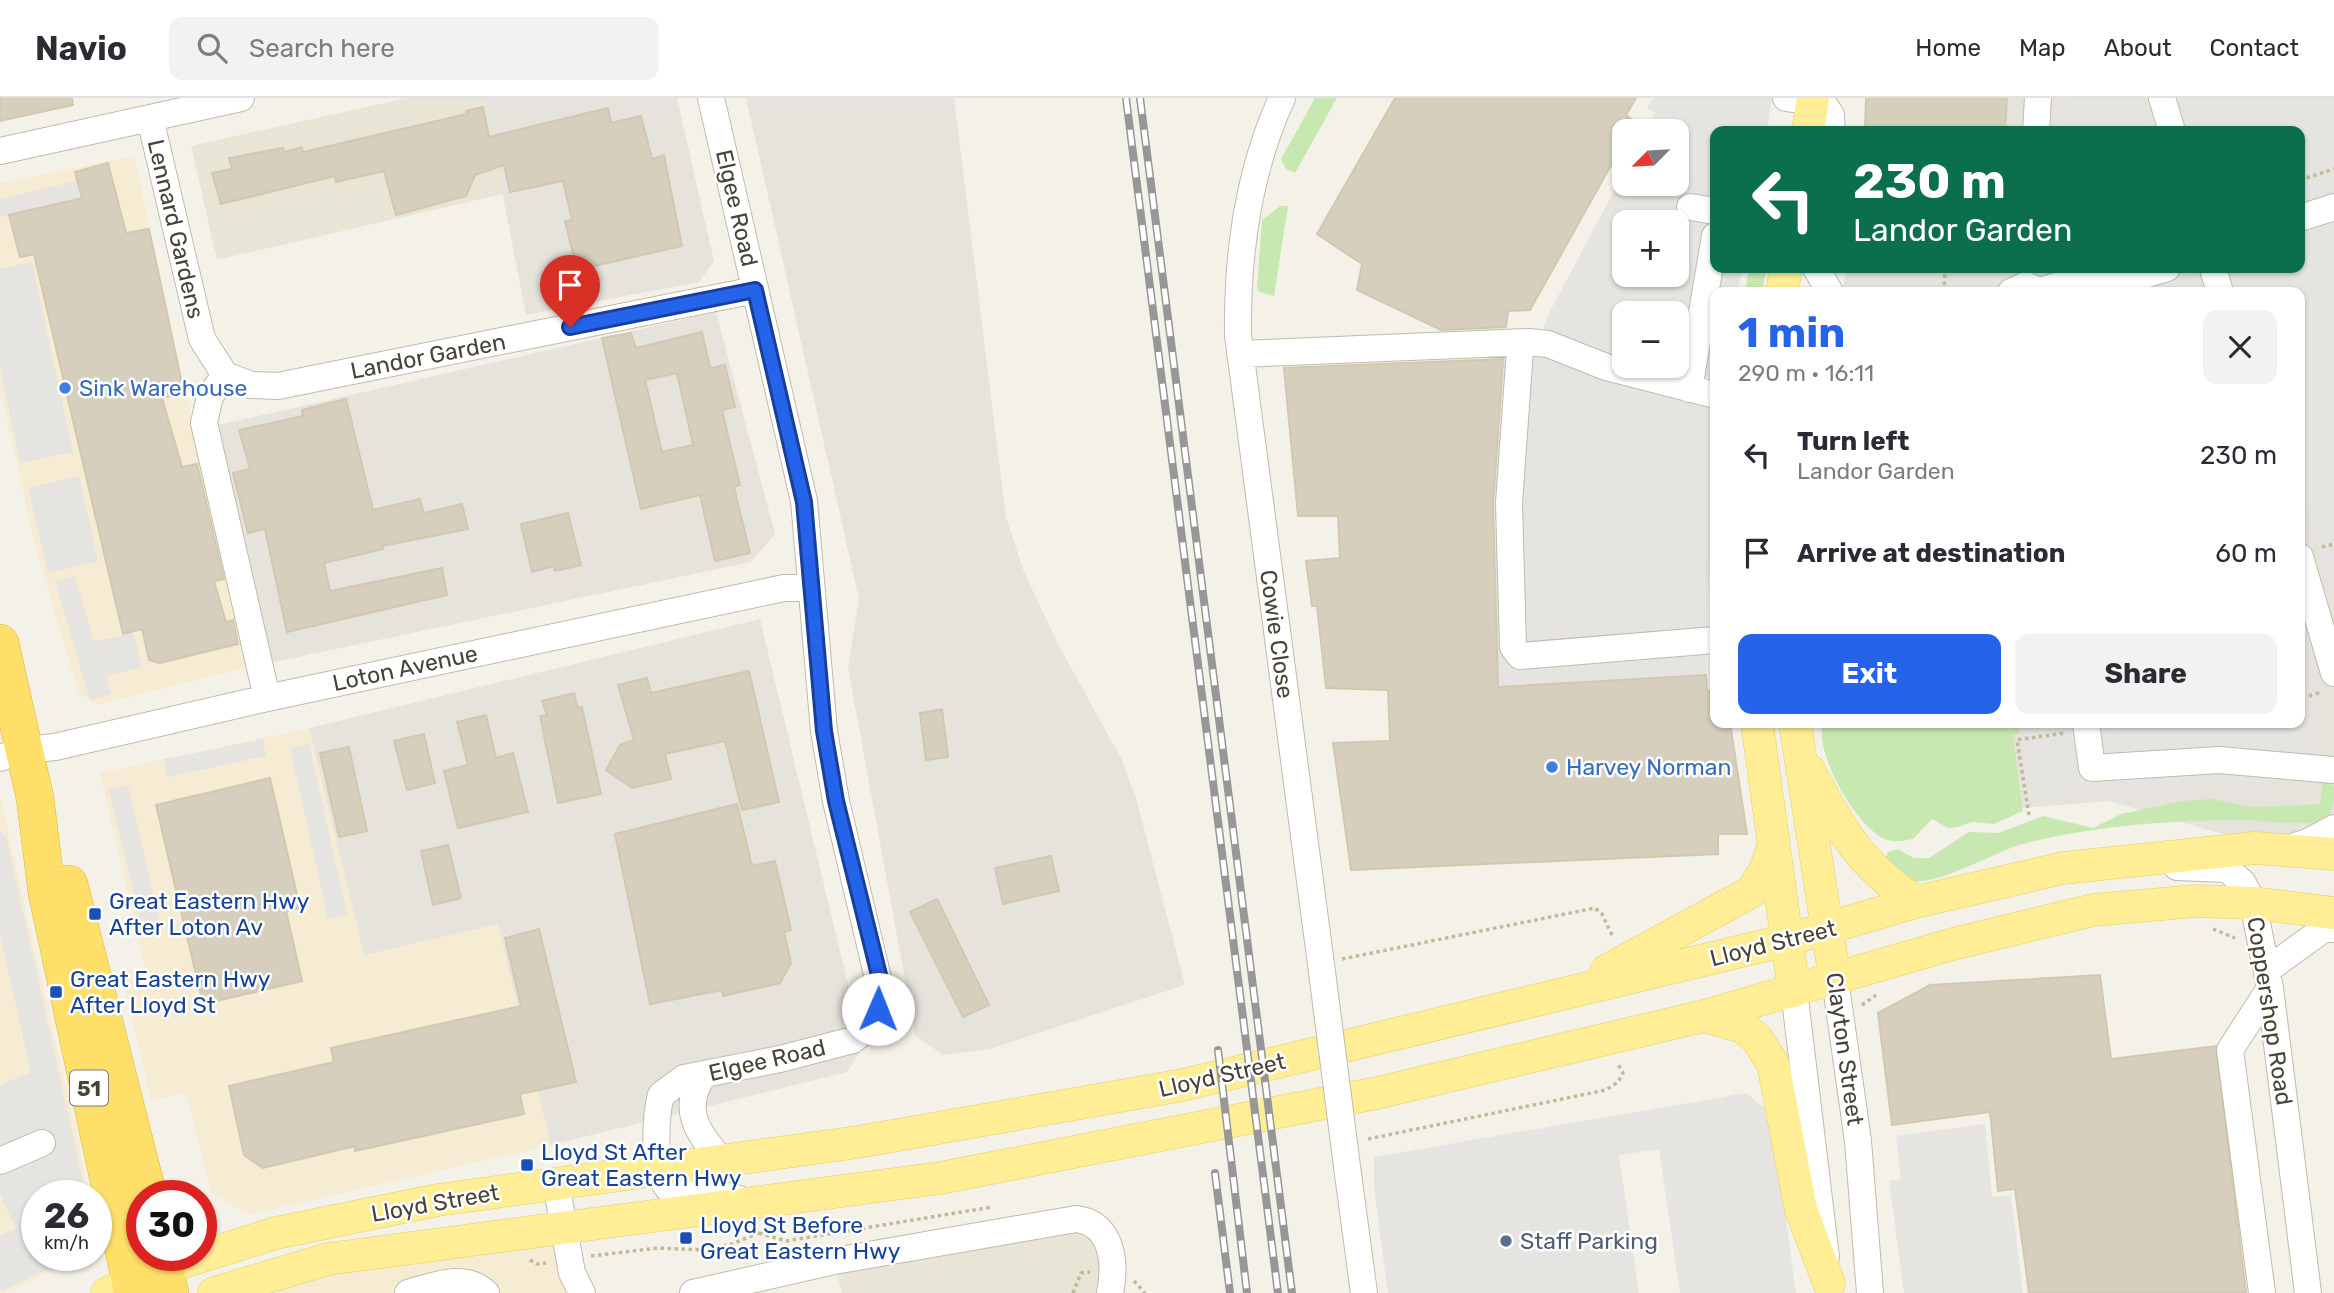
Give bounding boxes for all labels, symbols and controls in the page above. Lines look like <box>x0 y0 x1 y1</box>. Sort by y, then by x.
search box <box>169 17 659 80</box>
text: Navio <box>35 29 127 68</box>
icon: search <box>193 29 231 67</box>
text: Search here <box>249 33 395 64</box>
text: Home <box>1915 34 1981 62</box>
text: Map <box>2019 34 2066 62</box>
text: About <box>2104 34 2172 62</box>
text: Contact <box>2210 34 2299 62</box>
north arrow <box>1612 119 1689 196</box>
map controls <box>1612 119 1689 378</box>
street label: Lennard Gardens <box>142 137 210 321</box>
street label: Elgee Road <box>710 147 764 269</box>
text: 230 m <box>1853 152 2006 210</box>
icon: left <box>1738 154 1829 245</box>
button: + <box>1612 210 1689 287</box>
text: Landor Garden <box>1853 211 2072 249</box>
pin <box>540 255 600 327</box>
icon: arrive <box>551 266 589 304</box>
button: − <box>1612 301 1689 378</box>
text: 1 min <box>1738 308 1845 358</box>
button: close <box>2203 310 2277 384</box>
street label: Landor Garden <box>348 327 508 385</box>
text: 290 m · 16:11 <box>1738 359 1874 387</box>
place label: Sink Warehouse <box>79 374 247 402</box>
marker: Sink Warehouse <box>57 380 73 396</box>
text: Turn left <box>1797 426 1909 457</box>
icon: left <box>1738 436 1776 474</box>
text: 230 m <box>2200 440 2277 471</box>
text: Landor Garden <box>1797 457 1955 485</box>
icon: arrive <box>1738 534 1776 572</box>
text: Arrive at destination <box>1797 538 2065 569</box>
text: 60 m <box>2215 538 2277 569</box>
street label: Cowie Close <box>1254 568 1300 700</box>
button: Exit <box>1738 634 2001 714</box>
button: Share <box>2015 634 2277 714</box>
street label: Loton Avenue <box>330 639 480 697</box>
place label: Harvey Norman <box>1566 753 1731 781</box>
marker: Harvey Norman <box>1544 759 1560 775</box>
place label: Great Eastern Hwy After Loton Av <box>109 887 310 941</box>
marker: Great Eastern Hwy After Loton Av <box>87 906 103 922</box>
street label: Lloyd Street <box>1707 914 1839 972</box>
street label: Coppershop Road <box>2241 915 2299 1107</box>
place label: Great Eastern Hwy After Lloyd St <box>70 965 271 1019</box>
street label: Clayton Street <box>1820 971 1870 1127</box>
position arrow <box>841 972 915 1046</box>
marker: Great Eastern Hwy After Lloyd St <box>48 984 64 1000</box>
street label: Elgee Road <box>706 1033 828 1087</box>
street label: Lloyd Street <box>1156 1047 1288 1103</box>
road number: 51 <box>70 1070 108 1105</box>
place label: Lloyd St After Great Eastern Hwy <box>541 1138 742 1192</box>
marker: Lloyd St After Great Eastern Hwy <box>519 1157 535 1173</box>
street label: Lloyd Street <box>369 1178 501 1228</box>
speed limit sign: 30 <box>126 1180 217 1271</box>
text: 26 <box>44 1195 89 1237</box>
place label: Lloyd St Before Great Eastern Hwy <box>700 1211 901 1265</box>
place label: Staff Parking <box>1520 1227 1658 1255</box>
marker: Lloyd St Before Great Eastern Hwy <box>678 1230 694 1246</box>
text: km/h <box>44 1232 89 1254</box>
marker: Staff Parking <box>1498 1233 1514 1249</box>

